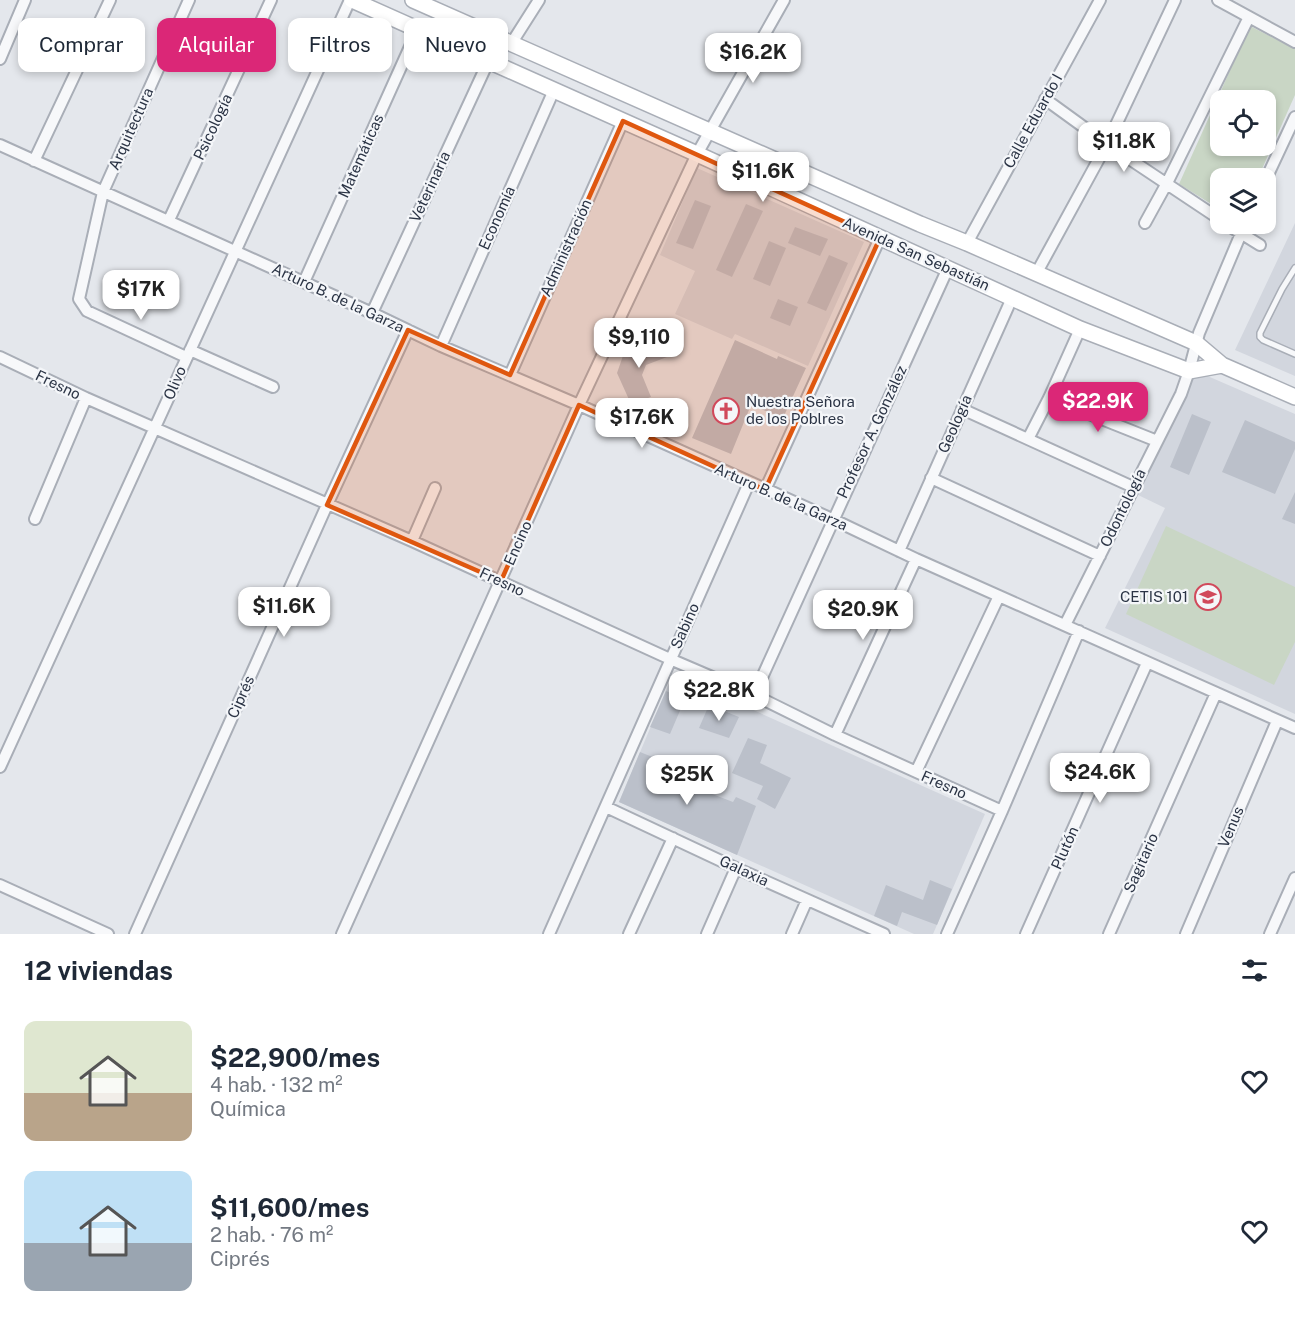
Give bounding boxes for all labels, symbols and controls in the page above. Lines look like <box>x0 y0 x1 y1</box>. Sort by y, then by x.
chip: Comprar <box>18 18 145 72</box>
chip: Alquilar <box>157 18 276 72</box>
chip: Filtros <box>288 18 392 72</box>
chip: Nuevo <box>404 18 508 72</box>
pin: $16.2K <box>704 33 802 84</box>
text: $16.2K <box>719 40 787 64</box>
street label: Calle Eduardo I <box>1000 71 1065 171</box>
street label: Arquitectura <box>105 85 156 173</box>
map controls <box>1210 90 1276 234</box>
button: locate <box>1210 90 1276 156</box>
street label: Psicología <box>190 91 235 163</box>
street label: Matemáticas <box>335 111 387 200</box>
pin: $11.8K <box>1075 122 1173 173</box>
text: $11.8K <box>1092 129 1156 153</box>
street label: Veterinaria <box>406 149 453 225</box>
pin: $11.6K <box>714 152 812 203</box>
text: $11.6K <box>731 159 795 183</box>
button: layers <box>1210 168 1276 234</box>
street label: Economía <box>475 183 518 252</box>
street label: Administración <box>536 197 595 299</box>
street label: Avenida San Sebastián <box>840 213 992 294</box>
street label: Arturo B. de la Garza <box>270 259 407 336</box>
pin: $17K <box>105 270 177 321</box>
text: $17K <box>116 277 166 301</box>
pin: $9,110 <box>590 318 688 369</box>
text: $9,110 <box>608 325 670 349</box>
street label: Olivo <box>160 363 189 402</box>
street label: Profesor A. González <box>833 363 910 501</box>
street label: Fresno <box>33 366 83 403</box>
pin: $22.9K <box>1049 382 1147 433</box>
text: $22.9K <box>1062 389 1134 413</box>
street label: Geología <box>934 392 975 456</box>
place label: Nuestra Señora de los Poblres <box>746 393 855 427</box>
church icon: Nuestra Señora de los Poblres <box>711 396 741 426</box>
pin: $17.6K <box>593 398 691 449</box>
text: $17.6K <box>609 405 675 429</box>
street label: Arturo B. de la Garza <box>712 460 850 534</box>
street label: Odontología <box>1096 466 1149 550</box>
street label: Encino <box>500 518 535 568</box>
street label: Fresno <box>477 564 527 599</box>
school or university icon: CETIS 101 <box>1193 582 1223 612</box>
pin: $11.6K <box>235 587 333 638</box>
place label: CETIS 101 <box>1120 588 1188 605</box>
pin: $20.9K <box>814 590 912 641</box>
text: $11.6K <box>252 594 316 618</box>
text: $20.9K <box>827 597 899 621</box>
street label: Sabino <box>667 600 702 651</box>
pin: $22.8K <box>670 671 768 722</box>
street label: Ciprés <box>224 673 257 721</box>
text: $22.8K <box>683 678 755 702</box>
pin: $24.6K <box>1051 753 1149 804</box>
pin: $25K <box>651 755 723 806</box>
text: $24.6K <box>1064 760 1136 784</box>
text: $25K <box>660 762 714 786</box>
street label: Fresno <box>919 767 970 802</box>
street label: Venus <box>1214 804 1247 850</box>
street label: Plutón <box>1048 824 1082 872</box>
street label: Sagitario <box>1120 830 1161 895</box>
street label: Galaxia <box>717 852 772 889</box>
icon: filters <box>1238 954 1271 987</box>
text: 12 viviendas <box>24 955 173 986</box>
text: $22,900/mes <box>210 1042 380 1073</box>
icon: home <box>72 1045 144 1117</box>
icon: heart <box>1238 1065 1271 1098</box>
text: 4 hab. · 132 m² <box>210 1073 343 1097</box>
text: Química <box>210 1097 286 1121</box>
text: $11,600/mes <box>210 1192 370 1223</box>
icon: home <box>72 1195 144 1267</box>
icon: heart <box>1238 1215 1271 1248</box>
text: 2 hab. · 76 m² <box>210 1223 333 1247</box>
text: Ciprés <box>210 1247 270 1271</box>

